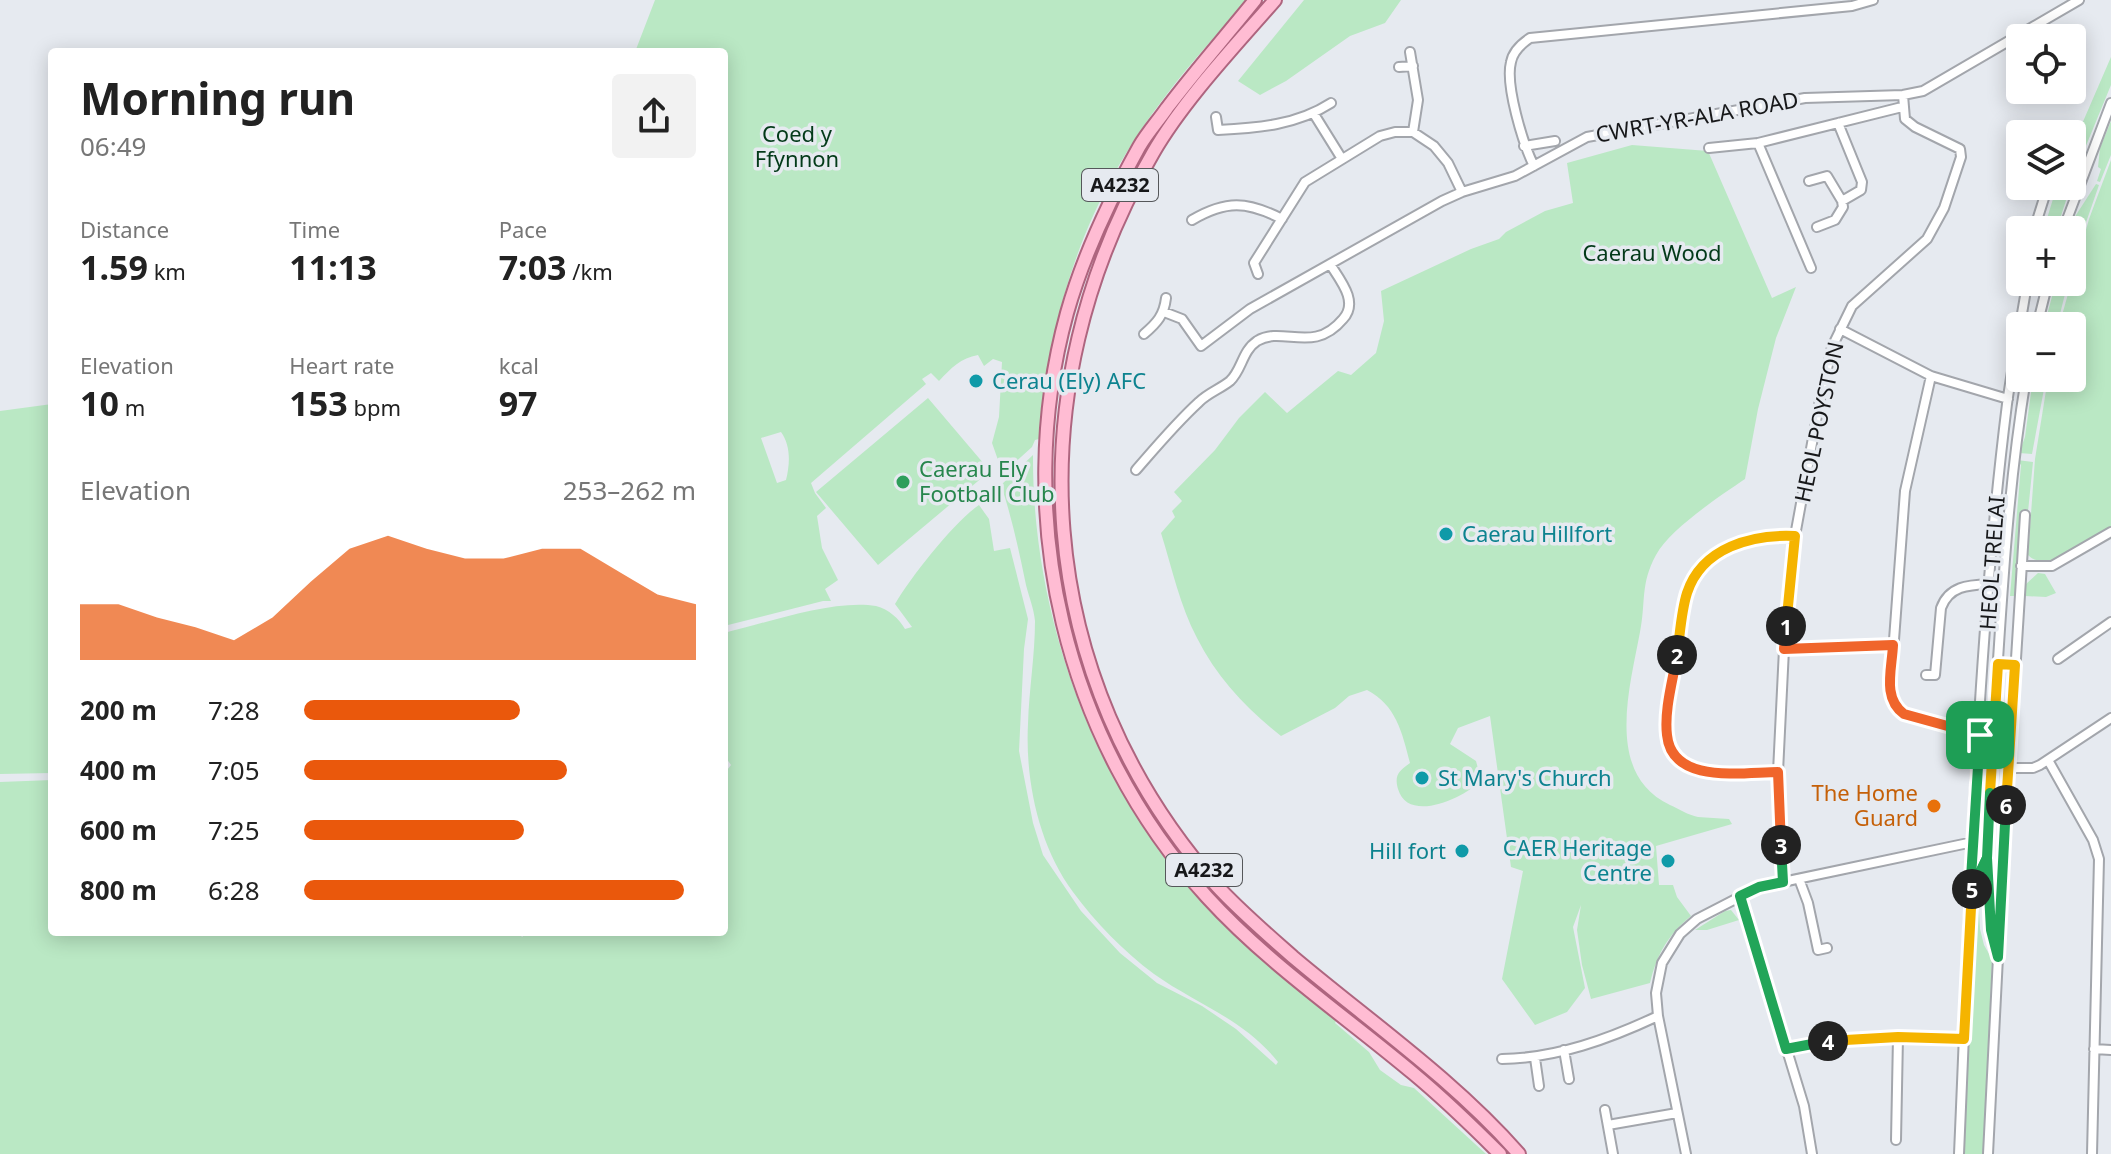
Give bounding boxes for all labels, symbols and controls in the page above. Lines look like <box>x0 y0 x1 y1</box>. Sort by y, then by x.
map controls <box>2006 24 2086 392</box>
button: locate <box>2006 24 2086 104</box>
text: Morning run <box>80 68 355 128</box>
button: share <box>612 74 696 158</box>
street label: CWRT-YR-ALA ROAD <box>1593 83 1801 149</box>
park label: Coed y Ffynnon <box>755 118 839 173</box>
button: layers <box>2006 120 2086 200</box>
text: 06:49 <box>80 128 146 164</box>
road number: A4232 <box>1082 169 1158 201</box>
text: Distance <box>80 214 169 244</box>
text: Time <box>289 214 340 244</box>
text: Pace <box>499 214 547 244</box>
button: + <box>2006 216 2086 296</box>
park label: Caerau Wood <box>1582 237 1722 267</box>
text: 1.59 <box>80 244 148 290</box>
text: 11:13 <box>289 244 377 290</box>
text: 7:03 <box>499 244 567 290</box>
text: km <box>148 256 186 286</box>
text: /km <box>567 256 613 286</box>
button: − <box>2006 312 2086 392</box>
street label: HEOL POYSTON <box>1786 339 1850 505</box>
text: Elevation <box>80 350 174 380</box>
text: Heart rate <box>289 350 394 380</box>
text: kcal <box>499 350 539 380</box>
place label: Cerau (Ely) AFC <box>992 365 1146 395</box>
marker: Cerau (Ely) AFC <box>967 372 985 390</box>
text: 10 <box>80 380 119 426</box>
text: 153 <box>289 380 348 426</box>
text: 97 <box>499 380 538 426</box>
text: m <box>119 392 145 422</box>
text: bpm <box>348 392 401 422</box>
place label: Caerau Ely Football Club <box>919 453 1055 508</box>
text: Elevation <box>80 472 191 508</box>
text: 253–262 m <box>563 472 696 508</box>
marker: Caerau Ely Football Club <box>894 473 912 491</box>
street label: HEOL TRELAI <box>1971 495 2011 631</box>
place label: Caerau Hillfort <box>1462 518 1612 548</box>
marker: Caerau Hillfort <box>1437 525 1455 543</box>
pin: 1 <box>1766 606 1806 646</box>
text: 1 <box>1780 611 1792 641</box>
pin: 2 <box>1657 635 1697 675</box>
text: 2 <box>1671 640 1683 670</box>
text: 200 m <box>80 692 157 728</box>
text: 7:28 <box>208 692 260 728</box>
pin <box>1946 701 2014 769</box>
icon: arrive <box>1958 713 2002 757</box>
text: 400 m <box>80 752 157 788</box>
text: 7:05 <box>208 752 260 788</box>
place label: St Mary's Church <box>1438 762 1612 792</box>
marker: St Mary's Church <box>1413 769 1431 787</box>
place label: The Home Guard <box>1811 777 1918 832</box>
pin: 6 <box>1986 785 2026 825</box>
text: 6 <box>2000 790 2012 820</box>
marker: The Home Guard <box>1925 797 1943 815</box>
text: 600 m <box>80 812 157 848</box>
text: 7:25 <box>208 812 260 848</box>
pin: 3 <box>1761 825 1801 865</box>
text: 3 <box>1775 830 1787 860</box>
place label: CAER Heritage Centre <box>1503 832 1652 887</box>
place label: Hill fort <box>1369 835 1446 865</box>
marker: Hill fort <box>1453 842 1471 860</box>
marker: CAER Heritage Centre <box>1659 852 1677 870</box>
road number: A4232 <box>1166 854 1242 886</box>
pin: 5 <box>1952 869 1992 909</box>
text: 800 m <box>80 872 157 908</box>
text: 6:28 <box>208 872 260 908</box>
text: 5 <box>1966 874 1978 904</box>
pin: 4 <box>1808 1021 1848 1061</box>
text: 4 <box>1822 1026 1834 1056</box>

